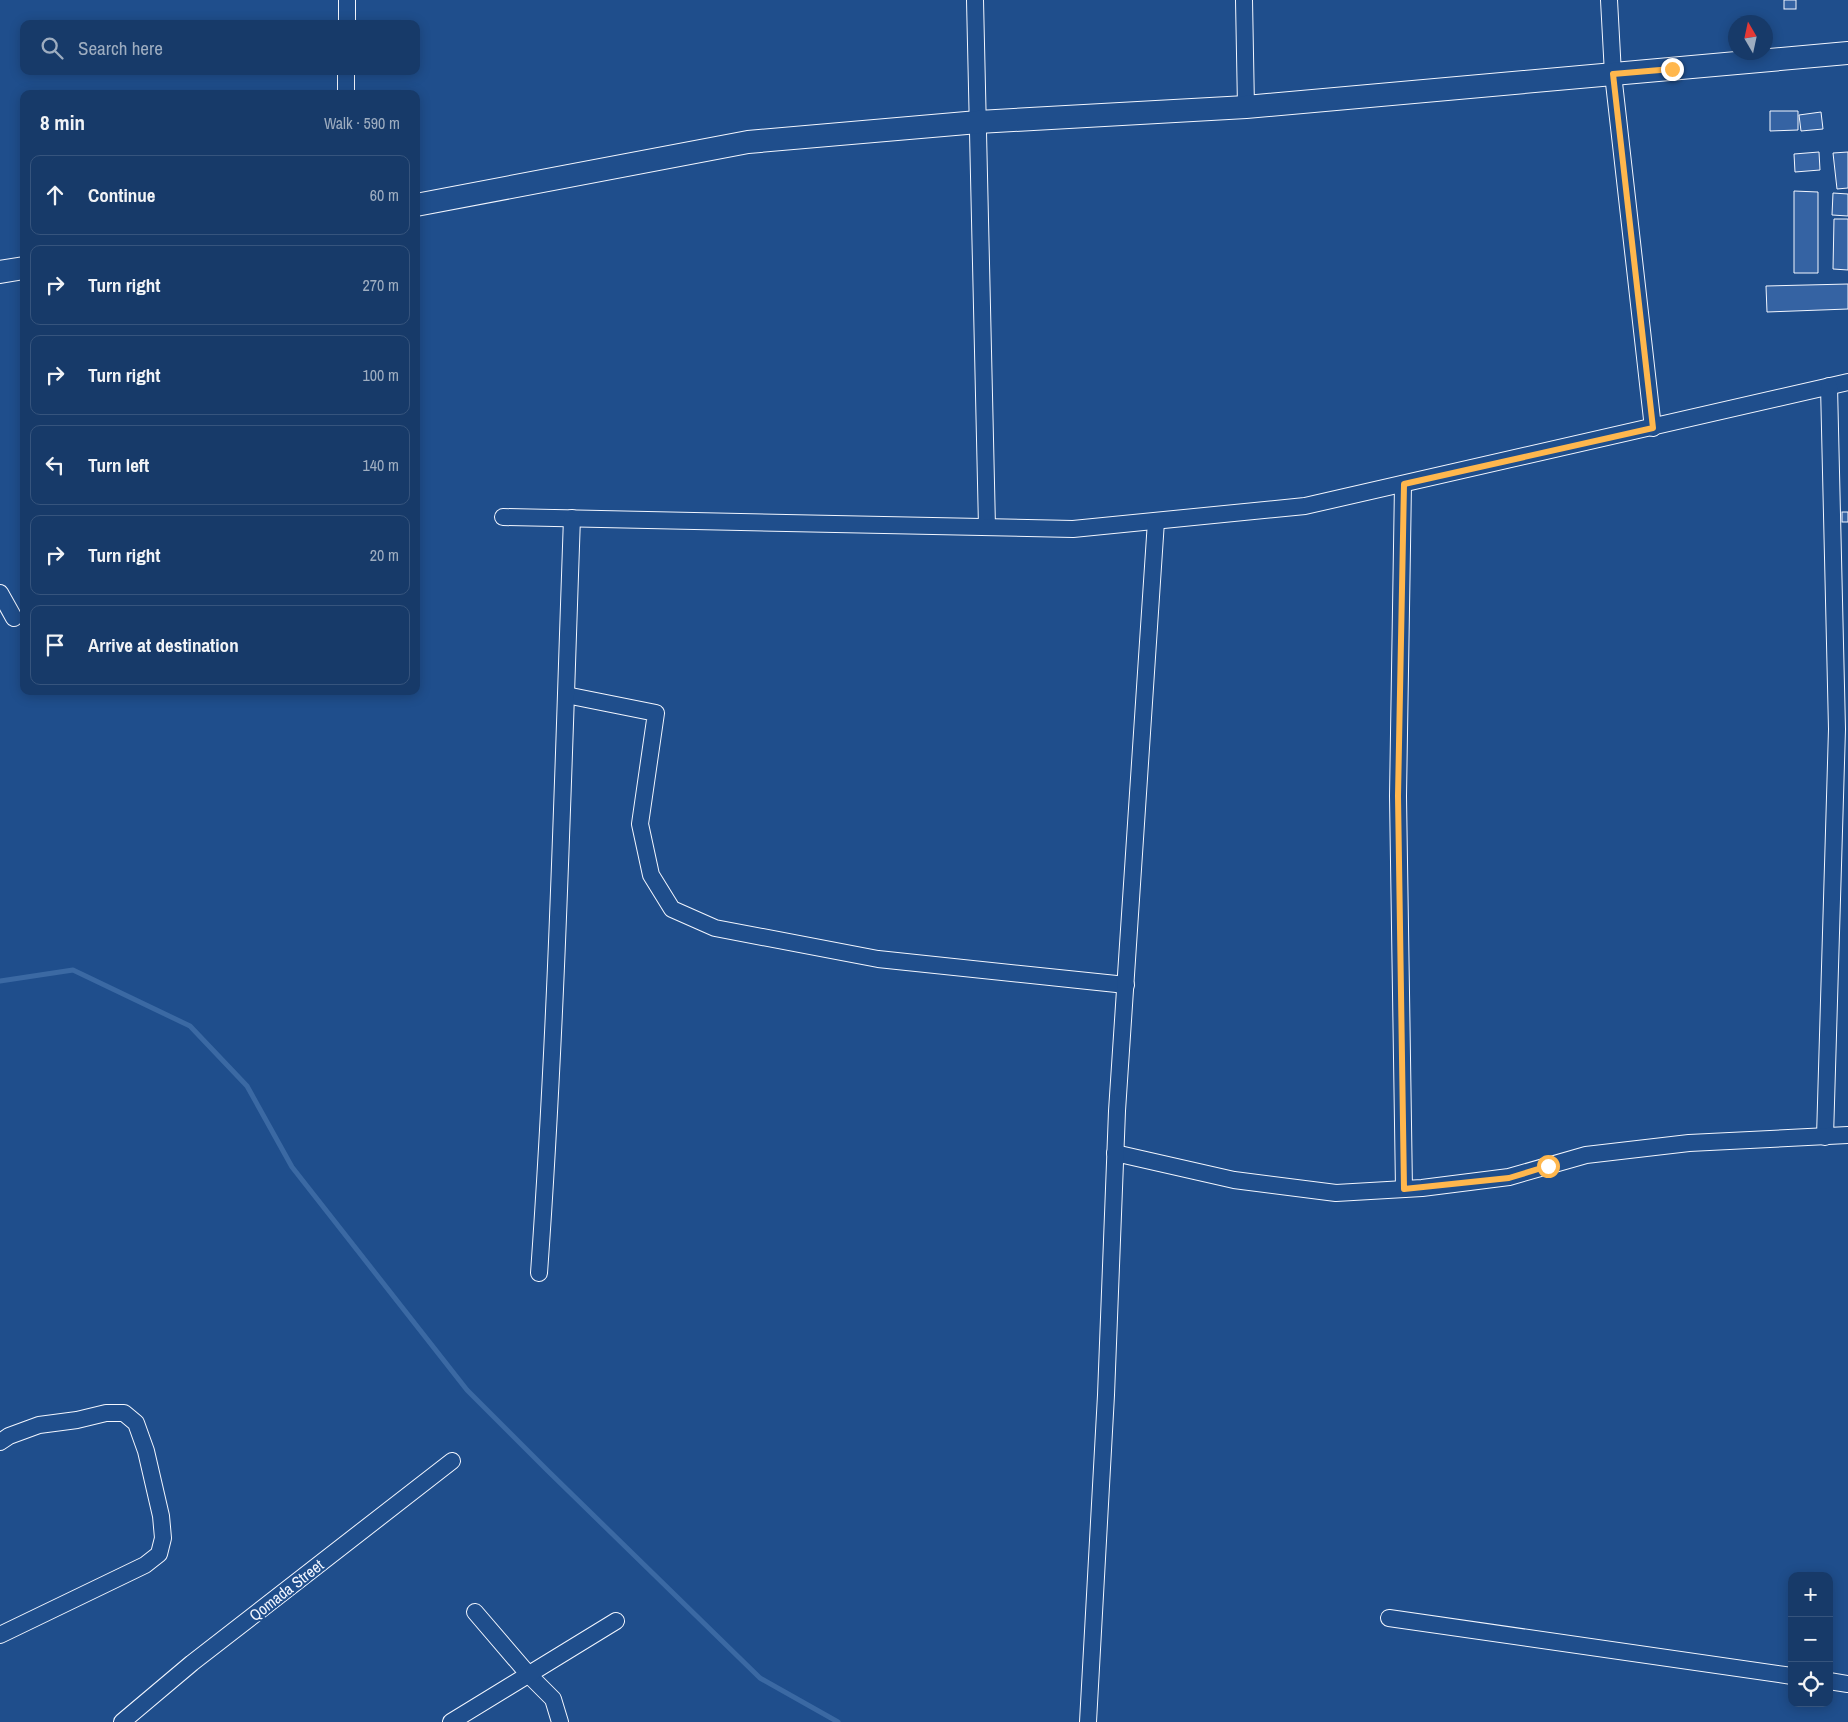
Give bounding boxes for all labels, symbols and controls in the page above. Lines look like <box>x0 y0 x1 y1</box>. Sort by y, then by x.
north arrow <box>1728 15 1773 60</box>
search box <box>20 20 420 75</box>
icon: search <box>38 34 66 62</box>
text: Search here <box>78 35 163 61</box>
route end <box>1661 58 1684 81</box>
text: 8 min <box>40 108 85 137</box>
text: Walk · 590 m <box>324 112 400 134</box>
icon: ahead <box>41 181 69 209</box>
text: Continue <box>88 182 156 208</box>
text: 60 m <box>370 184 399 206</box>
icon: right <box>41 271 69 299</box>
text: Turn right <box>88 272 160 298</box>
text: 270 m <box>363 274 399 296</box>
icon: right <box>41 361 69 389</box>
text: Turn right <box>88 362 160 388</box>
text: 100 m <box>363 364 399 386</box>
icon: left <box>41 451 69 479</box>
text: Turn left <box>88 452 149 478</box>
text: 140 m <box>363 454 399 476</box>
icon: right <box>41 541 69 569</box>
text: Turn right <box>88 542 160 568</box>
text: 20 m <box>370 544 399 566</box>
icon: arrive <box>41 631 69 659</box>
text: Arrive at destination <box>88 632 239 658</box>
route start <box>1537 1155 1560 1178</box>
street label: Qomada Street <box>244 1554 328 1626</box>
map controls <box>1788 1572 1833 1707</box>
button: + <box>1788 1572 1833 1617</box>
button: − <box>1788 1617 1833 1662</box>
button: locate <box>1788 1662 1833 1707</box>

